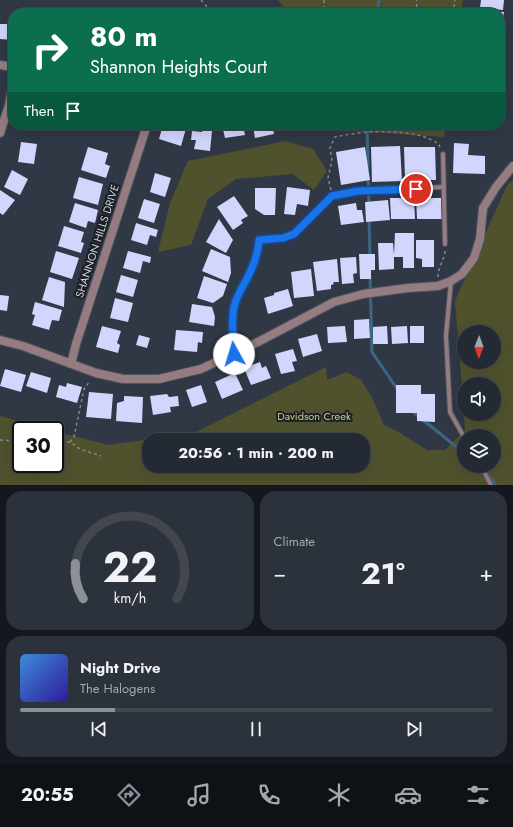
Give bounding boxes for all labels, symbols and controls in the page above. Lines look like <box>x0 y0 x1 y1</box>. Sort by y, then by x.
text: 80 m <box>90 16 157 57</box>
icon: right <box>24 24 76 76</box>
text: Shannon Heights Court <box>90 54 267 80</box>
text: Then <box>24 100 54 122</box>
icon: arrive <box>62 100 84 122</box>
pin <box>399 172 433 206</box>
icon: arrive <box>405 178 427 200</box>
street label: SHANNON HILLS DRIVE <box>71 182 123 300</box>
north arrow <box>457 325 501 369</box>
map controls <box>457 325 501 473</box>
position arrow <box>213 333 255 375</box>
button: sound <box>457 377 501 421</box>
park label: Davidson Creek <box>277 408 351 424</box>
speed limit sign: 30 <box>12 421 64 473</box>
button: layers <box>457 429 501 473</box>
text: 20:56 · 1 min · 200 m <box>178 442 334 464</box>
text: Climate <box>274 532 315 551</box>
text: 22 <box>102 536 157 597</box>
text: 21° <box>361 552 405 595</box>
text: − <box>274 557 286 589</box>
text: + <box>479 557 493 589</box>
text: km/h <box>114 587 146 607</box>
text: Night Drive <box>80 657 161 679</box>
text: The Halogens <box>80 679 155 698</box>
icon: previous <box>88 718 110 740</box>
icon: pause <box>245 718 267 740</box>
icon: next <box>403 718 425 740</box>
icon: directions <box>115 781 143 809</box>
icon: music <box>185 781 213 809</box>
icon: phone <box>255 781 283 809</box>
icon: climate <box>325 781 353 809</box>
icon: car <box>394 781 422 809</box>
icon: filters <box>464 781 492 809</box>
text: 20:55 <box>21 782 74 808</box>

